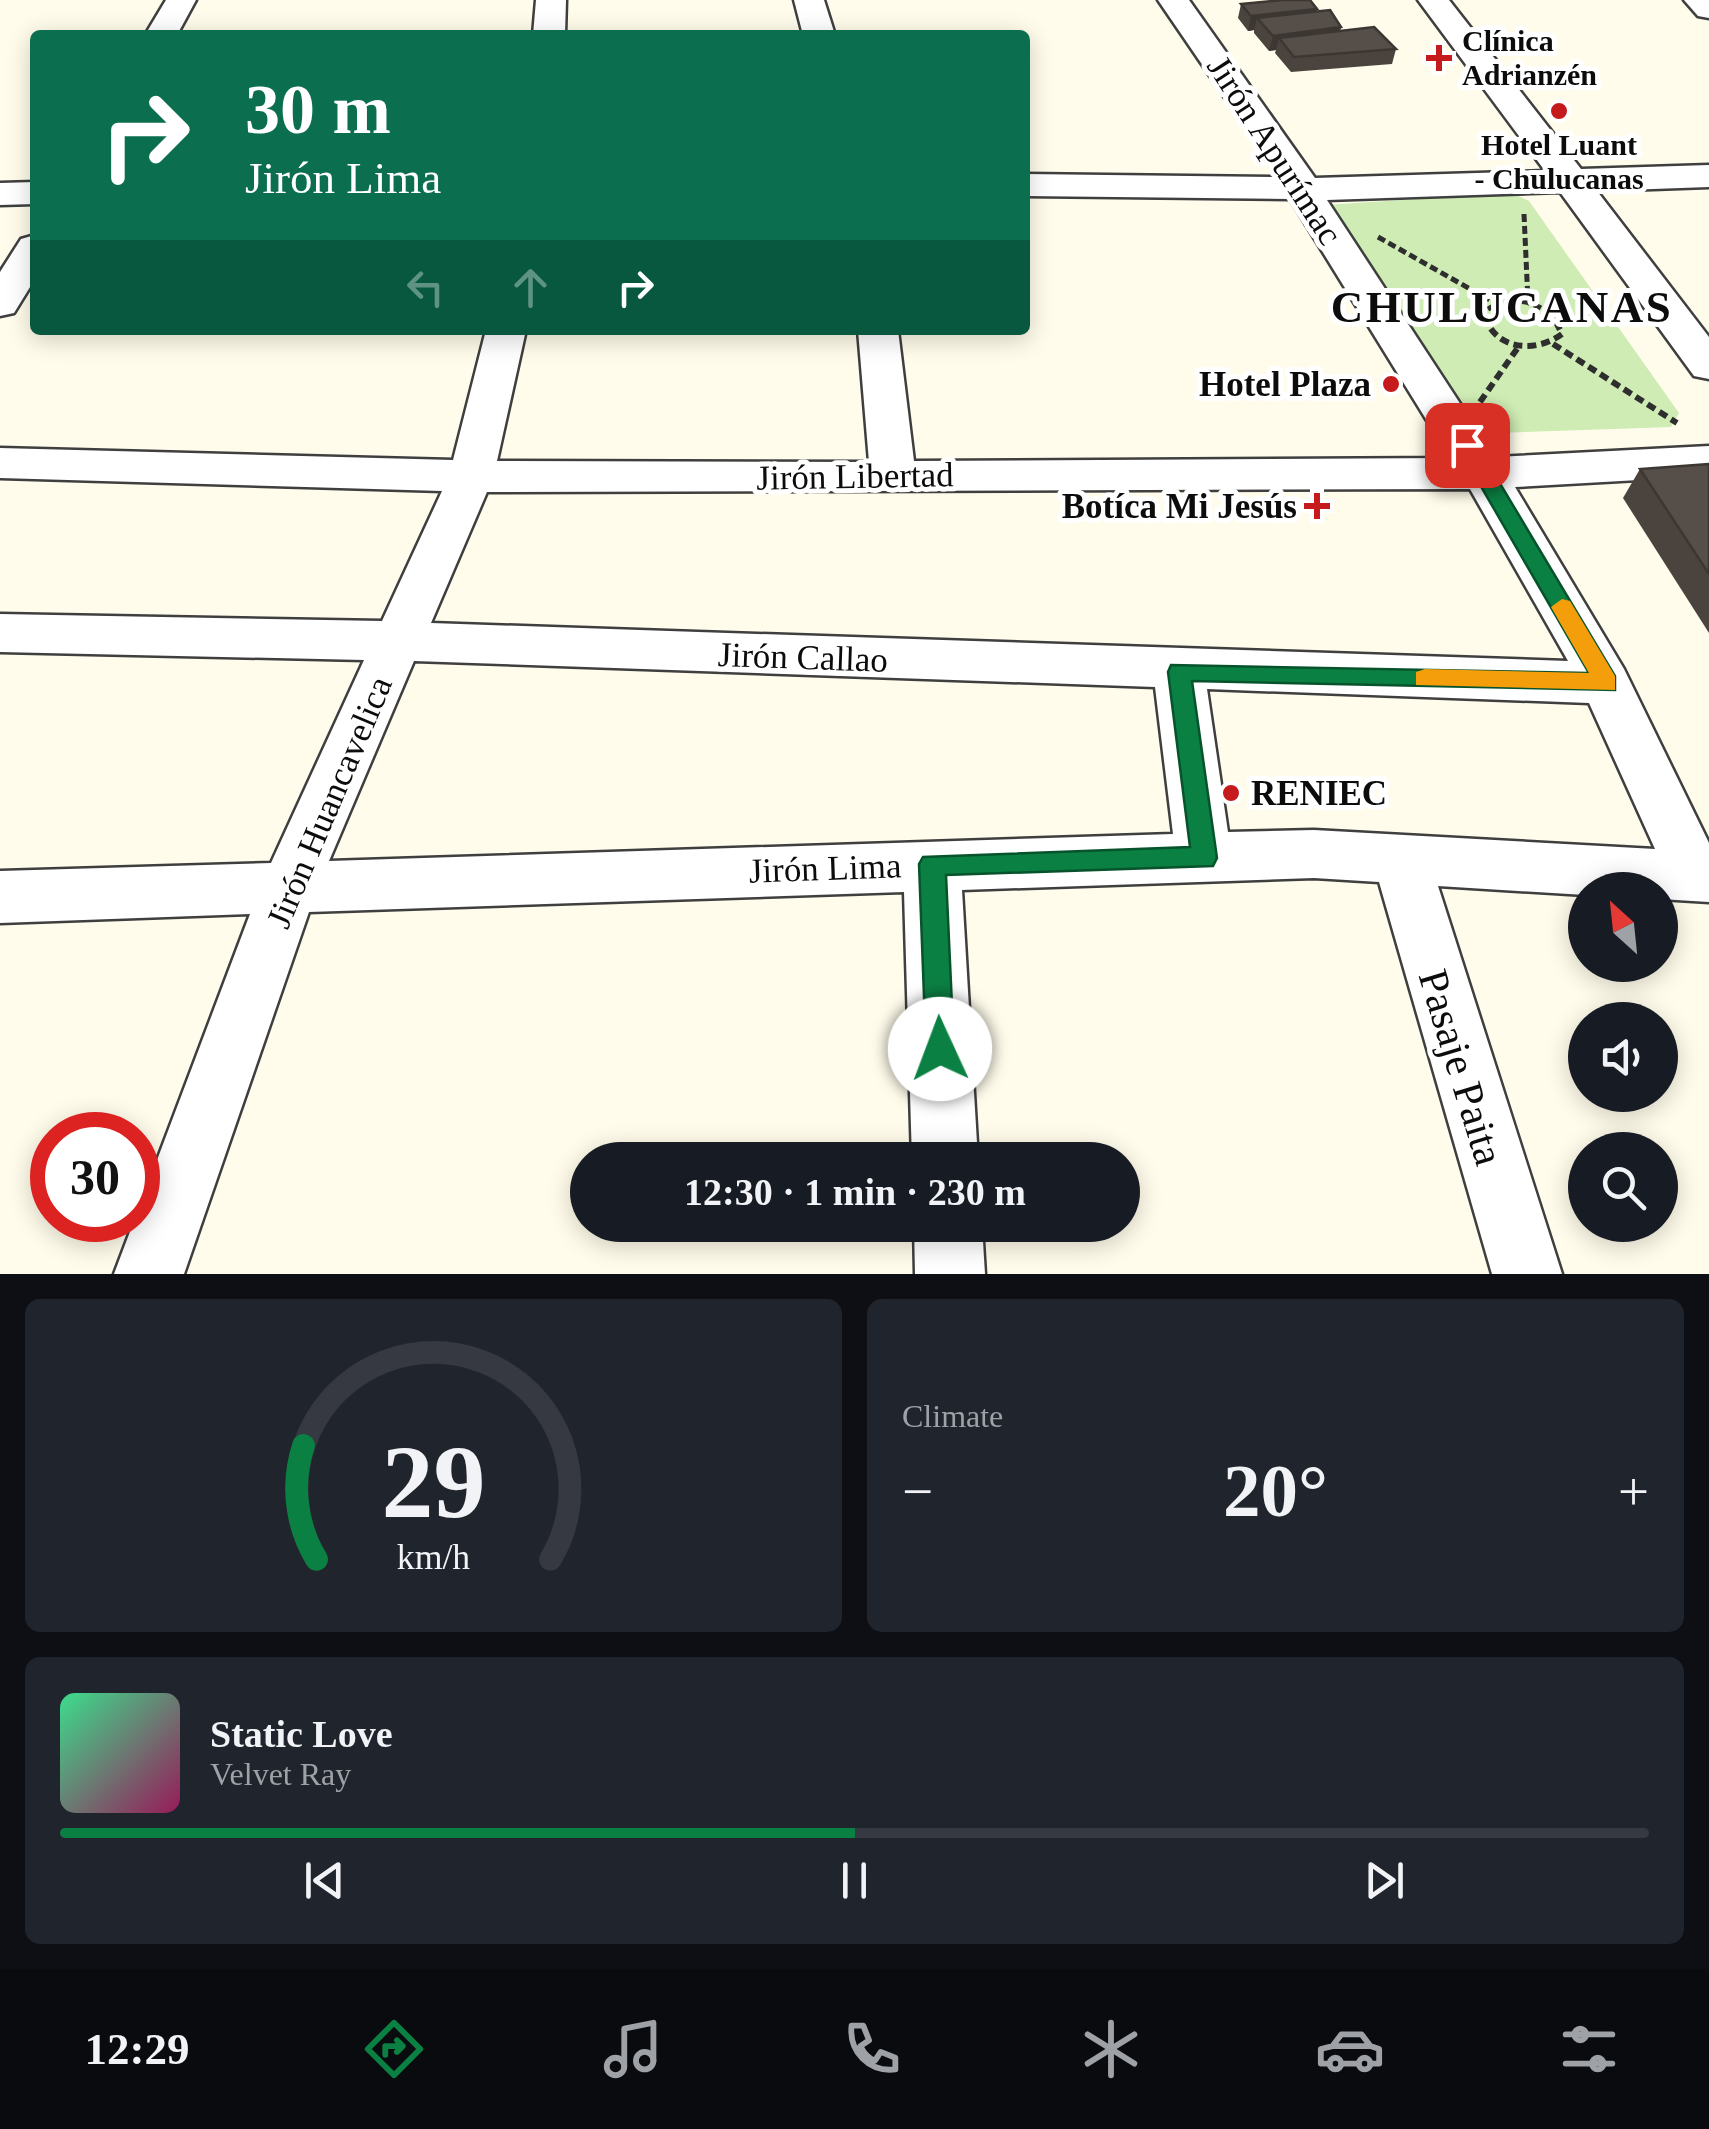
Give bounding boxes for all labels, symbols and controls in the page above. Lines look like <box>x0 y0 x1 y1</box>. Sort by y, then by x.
place label: Clínica Adrianzén <box>1462 24 1597 91</box>
marker: Clínica Adrianzén <box>1426 45 1452 71</box>
street label: Jirón Apurímac <box>1199 49 1350 252</box>
icon: right <box>80 70 210 200</box>
text: 30 m <box>245 71 391 148</box>
marker: Hotel Luant - Chulucanas <box>1548 100 1570 122</box>
place label: Hotel Luant - Chulucanas <box>1474 128 1644 195</box>
text: Jirón Lima <box>245 153 441 203</box>
icon: left <box>398 260 453 315</box>
icon: ahead <box>503 260 558 315</box>
icon: right <box>608 260 663 315</box>
district label: CHULUCANAS <box>1331 282 1673 332</box>
place label: Hotel Plaza <box>1199 365 1371 404</box>
marker: Hotel Plaza <box>1380 373 1402 395</box>
pin <box>1425 403 1510 488</box>
icon: arrive <box>1440 418 1495 473</box>
street label: Jirón Libertad <box>756 455 954 498</box>
place label: Botíca Mi Jesús <box>1062 487 1297 526</box>
marker: Botíca Mi Jesús <box>1306 495 1328 517</box>
street label: Jirón Callao <box>717 635 889 680</box>
street label: Jirón Huancavelica <box>259 670 400 934</box>
place label: RENIEC <box>1251 774 1387 813</box>
marker: RENIEC <box>1220 782 1242 804</box>
street label: Jirón Lima <box>748 846 902 891</box>
north arrow <box>1568 872 1678 982</box>
map controls <box>1568 872 1678 1242</box>
street label: Pasaje Paita <box>1410 964 1513 1171</box>
position arrow <box>888 997 992 1101</box>
button: sound <box>1568 1002 1678 1112</box>
speed limit sign: 30 <box>30 1112 160 1242</box>
button: search <box>1568 1132 1678 1242</box>
text: 12:30 · 1 min · 230 m <box>684 1171 1026 1213</box>
text: Climate <box>902 1398 1003 1434</box>
text: 29 <box>382 1424 486 1539</box>
text: 20° <box>1223 1449 1328 1532</box>
text: − <box>902 1461 933 1522</box>
text: + <box>1618 1461 1649 1522</box>
text: km/h <box>397 1537 470 1577</box>
text: Static Love <box>210 1713 393 1755</box>
text: Velvet Ray <box>210 1756 351 1792</box>
icon: previous <box>297 1853 352 1908</box>
icon: pause <box>827 1853 882 1908</box>
icon: next <box>1357 1853 1412 1908</box>
icon: directions <box>359 2014 429 2084</box>
icon: music <box>598 2014 668 2084</box>
icon: phone <box>837 2014 907 2084</box>
icon: climate <box>1076 2014 1146 2084</box>
icon: car <box>1315 2014 1385 2084</box>
icon: filters <box>1554 2014 1624 2084</box>
text: 12:29 <box>85 2024 190 2074</box>

